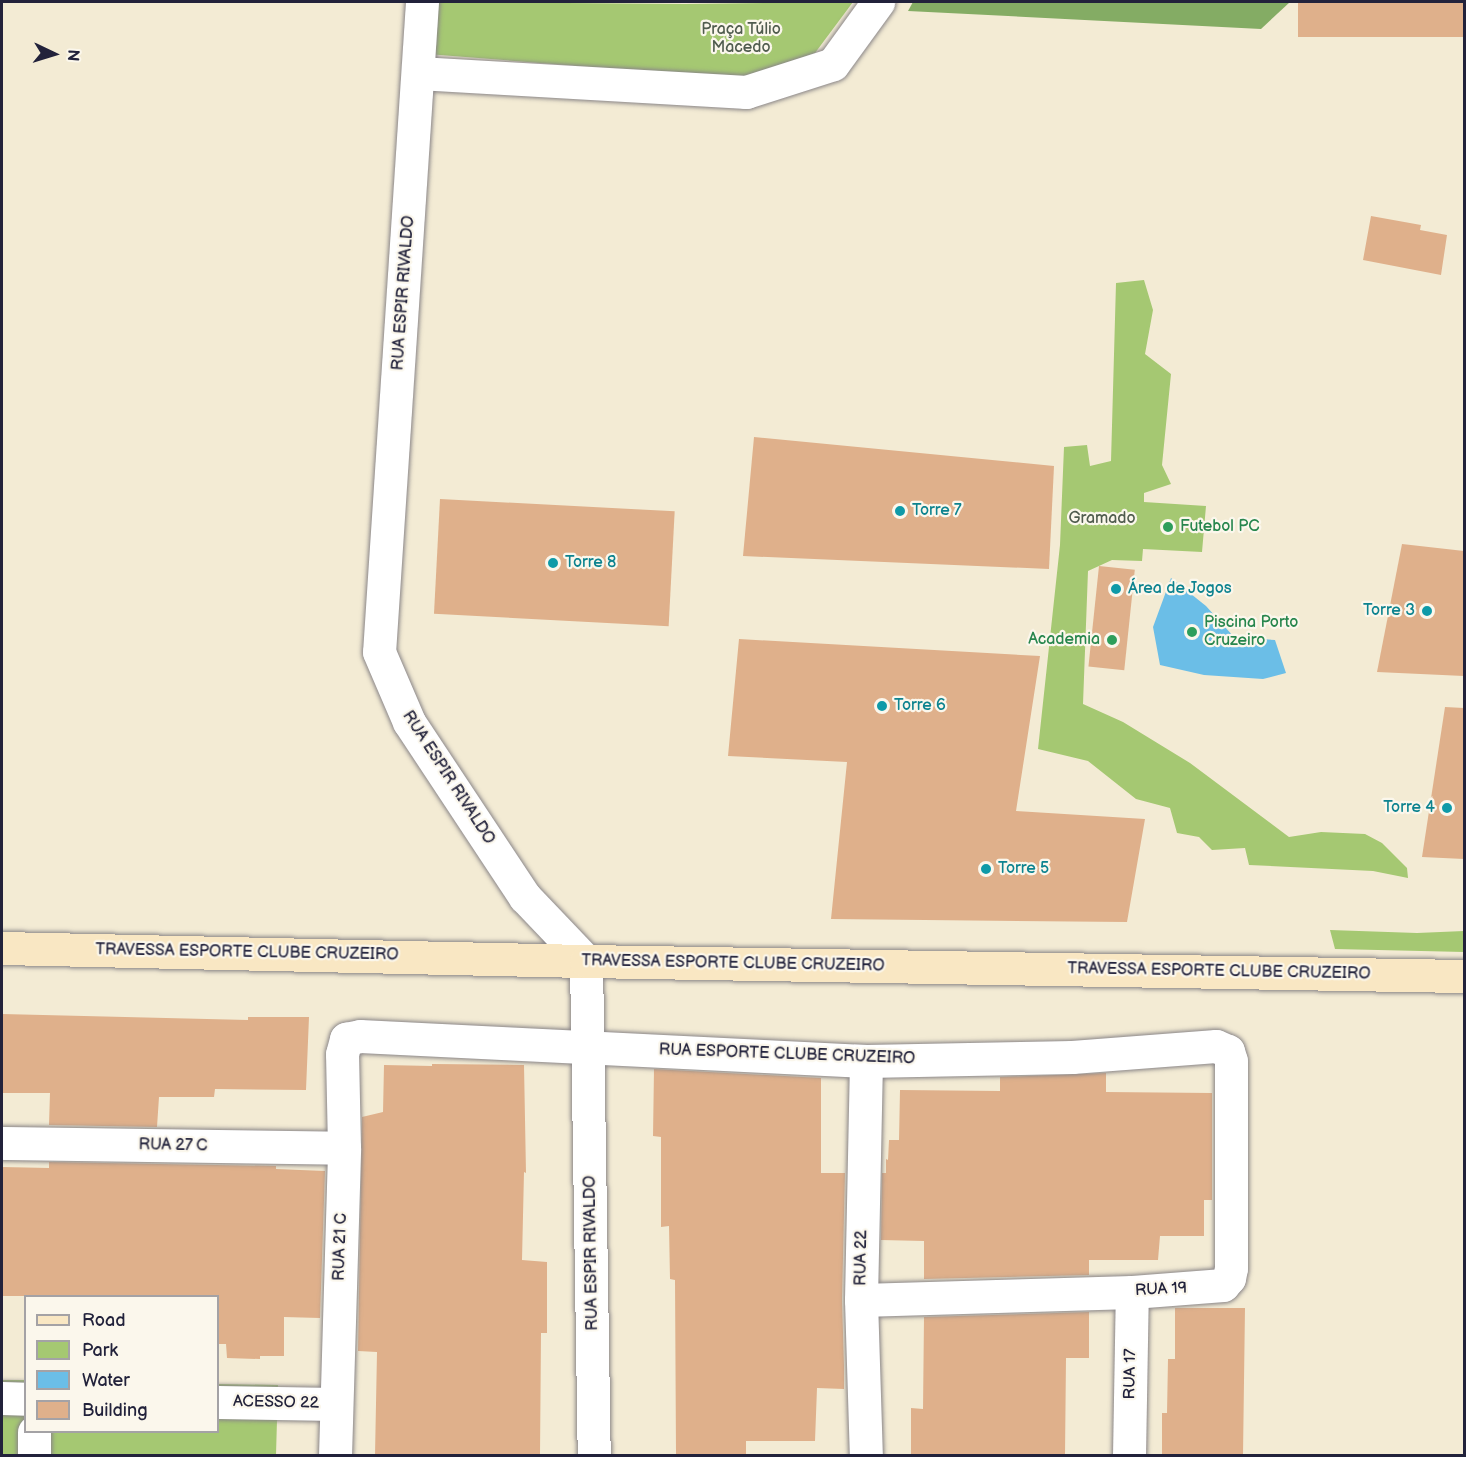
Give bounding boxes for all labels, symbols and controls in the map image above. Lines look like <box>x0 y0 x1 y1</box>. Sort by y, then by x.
park label: Praça Túlio Macedo <box>701 20 781 58</box>
north arrow <box>24 24 84 84</box>
text: N <box>63 49 82 62</box>
street label: RUA ESPIR RIVALDO <box>389 215 419 371</box>
place label: Torre 7 <box>912 501 962 521</box>
marker: Torre 7 <box>893 504 907 518</box>
park label: Gramado <box>1068 509 1136 529</box>
place label: Futebol PC <box>1180 517 1260 537</box>
marker: Futebol PC <box>1161 520 1175 534</box>
place label: Torre 8 <box>565 553 616 573</box>
marker: Torre 8 <box>546 556 560 570</box>
place label: Área de Jogos <box>1128 579 1233 599</box>
marker: Área de Jogos <box>1109 582 1123 596</box>
place label: Torre 3 <box>1363 601 1415 621</box>
marker: Torre 3 <box>1420 604 1434 618</box>
place label: Piscina Porto Cruzeiro <box>1204 613 1298 651</box>
marker: Piscina Porto Cruzeiro <box>1185 625 1199 639</box>
place label: Academia <box>1028 630 1100 650</box>
marker: Academia <box>1105 633 1119 647</box>
place label: Torre 6 <box>894 696 946 716</box>
marker: Torre 6 <box>875 699 889 713</box>
street label: RUA ESPIR RIVALDO <box>398 708 498 848</box>
place label: Torre 4 <box>1383 798 1435 818</box>
marker: Torre 4 <box>1440 801 1454 815</box>
place label: Torre 5 <box>998 859 1049 879</box>
marker: Torre 5 <box>979 862 993 876</box>
street label: TRAVESSA ESPORTE CLUBE CRUZEIRO <box>95 941 399 965</box>
street label: TRAVESSA ESPORTE CLUBE CRUZEIRO <box>581 952 885 976</box>
street label: TRAVESSA ESPORTE CLUBE CRUZEIRO <box>1067 960 1371 984</box>
street label: RUA ESPORTE CLUBE CRUZEIRO <box>658 1041 916 1069</box>
street label: RUA 27 C <box>138 1136 208 1156</box>
street label: RUA ESPIR RIVALDO <box>581 1175 603 1331</box>
street label: RUA 21 C <box>330 1213 352 1281</box>
street label: RUA 22 <box>852 1230 872 1286</box>
street label: RUA 19 <box>1134 1279 1188 1301</box>
legend <box>24 1295 219 1433</box>
text: Road <box>82 1310 126 1331</box>
text: Park <box>82 1340 118 1361</box>
street label: RUA 17 <box>1121 1348 1141 1400</box>
text: Water <box>82 1370 130 1391</box>
street label: ACESSO 22 <box>233 1393 319 1413</box>
text: Building <box>82 1400 148 1421</box>

